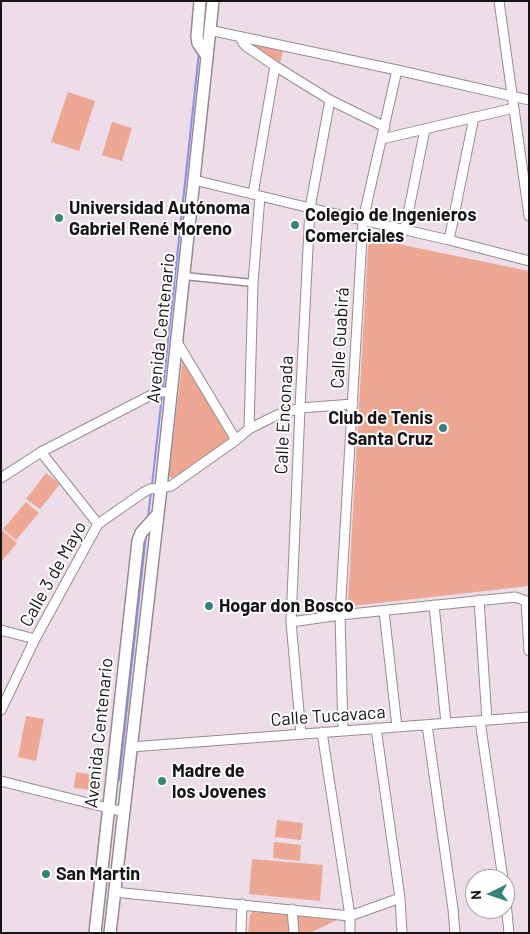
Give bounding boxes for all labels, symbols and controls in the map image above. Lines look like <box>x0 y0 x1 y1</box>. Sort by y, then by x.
place label: Universidad Autónoma Gabriel René Moreno <box>69 197 250 240</box>
place label: Colegio de Ingenieros Comerciales <box>305 204 476 246</box>
marker: Universidad Autónoma Gabriel René Moreno <box>53 212 65 224</box>
marker: Colegio de Ingenieros Comerciales <box>289 219 301 231</box>
street label: Avenida Centenario <box>142 252 180 404</box>
street label: Calle Guabirá <box>327 287 353 389</box>
street label: Calle Enconada <box>270 355 298 475</box>
place label: Club de Tenis Santa Cruz <box>328 407 433 449</box>
marker: Club de Tenis Santa Cruz <box>437 422 449 434</box>
street label: Calle 3 de Mayo <box>15 518 91 630</box>
place label: Hogar don Bosco <box>219 595 354 617</box>
marker: Hogar don Bosco <box>203 600 215 612</box>
street label: Avenida Centenario <box>80 657 118 809</box>
street label: Calle Tucavaca <box>270 701 386 731</box>
place label: Madre de los Jovenes <box>172 760 266 802</box>
marker: Madre de los Jovenes <box>156 775 168 787</box>
place label: San Martin <box>56 863 140 885</box>
marker: San Martin <box>40 868 52 880</box>
north arrow <box>465 869 515 919</box>
text: N <box>467 890 484 900</box>

